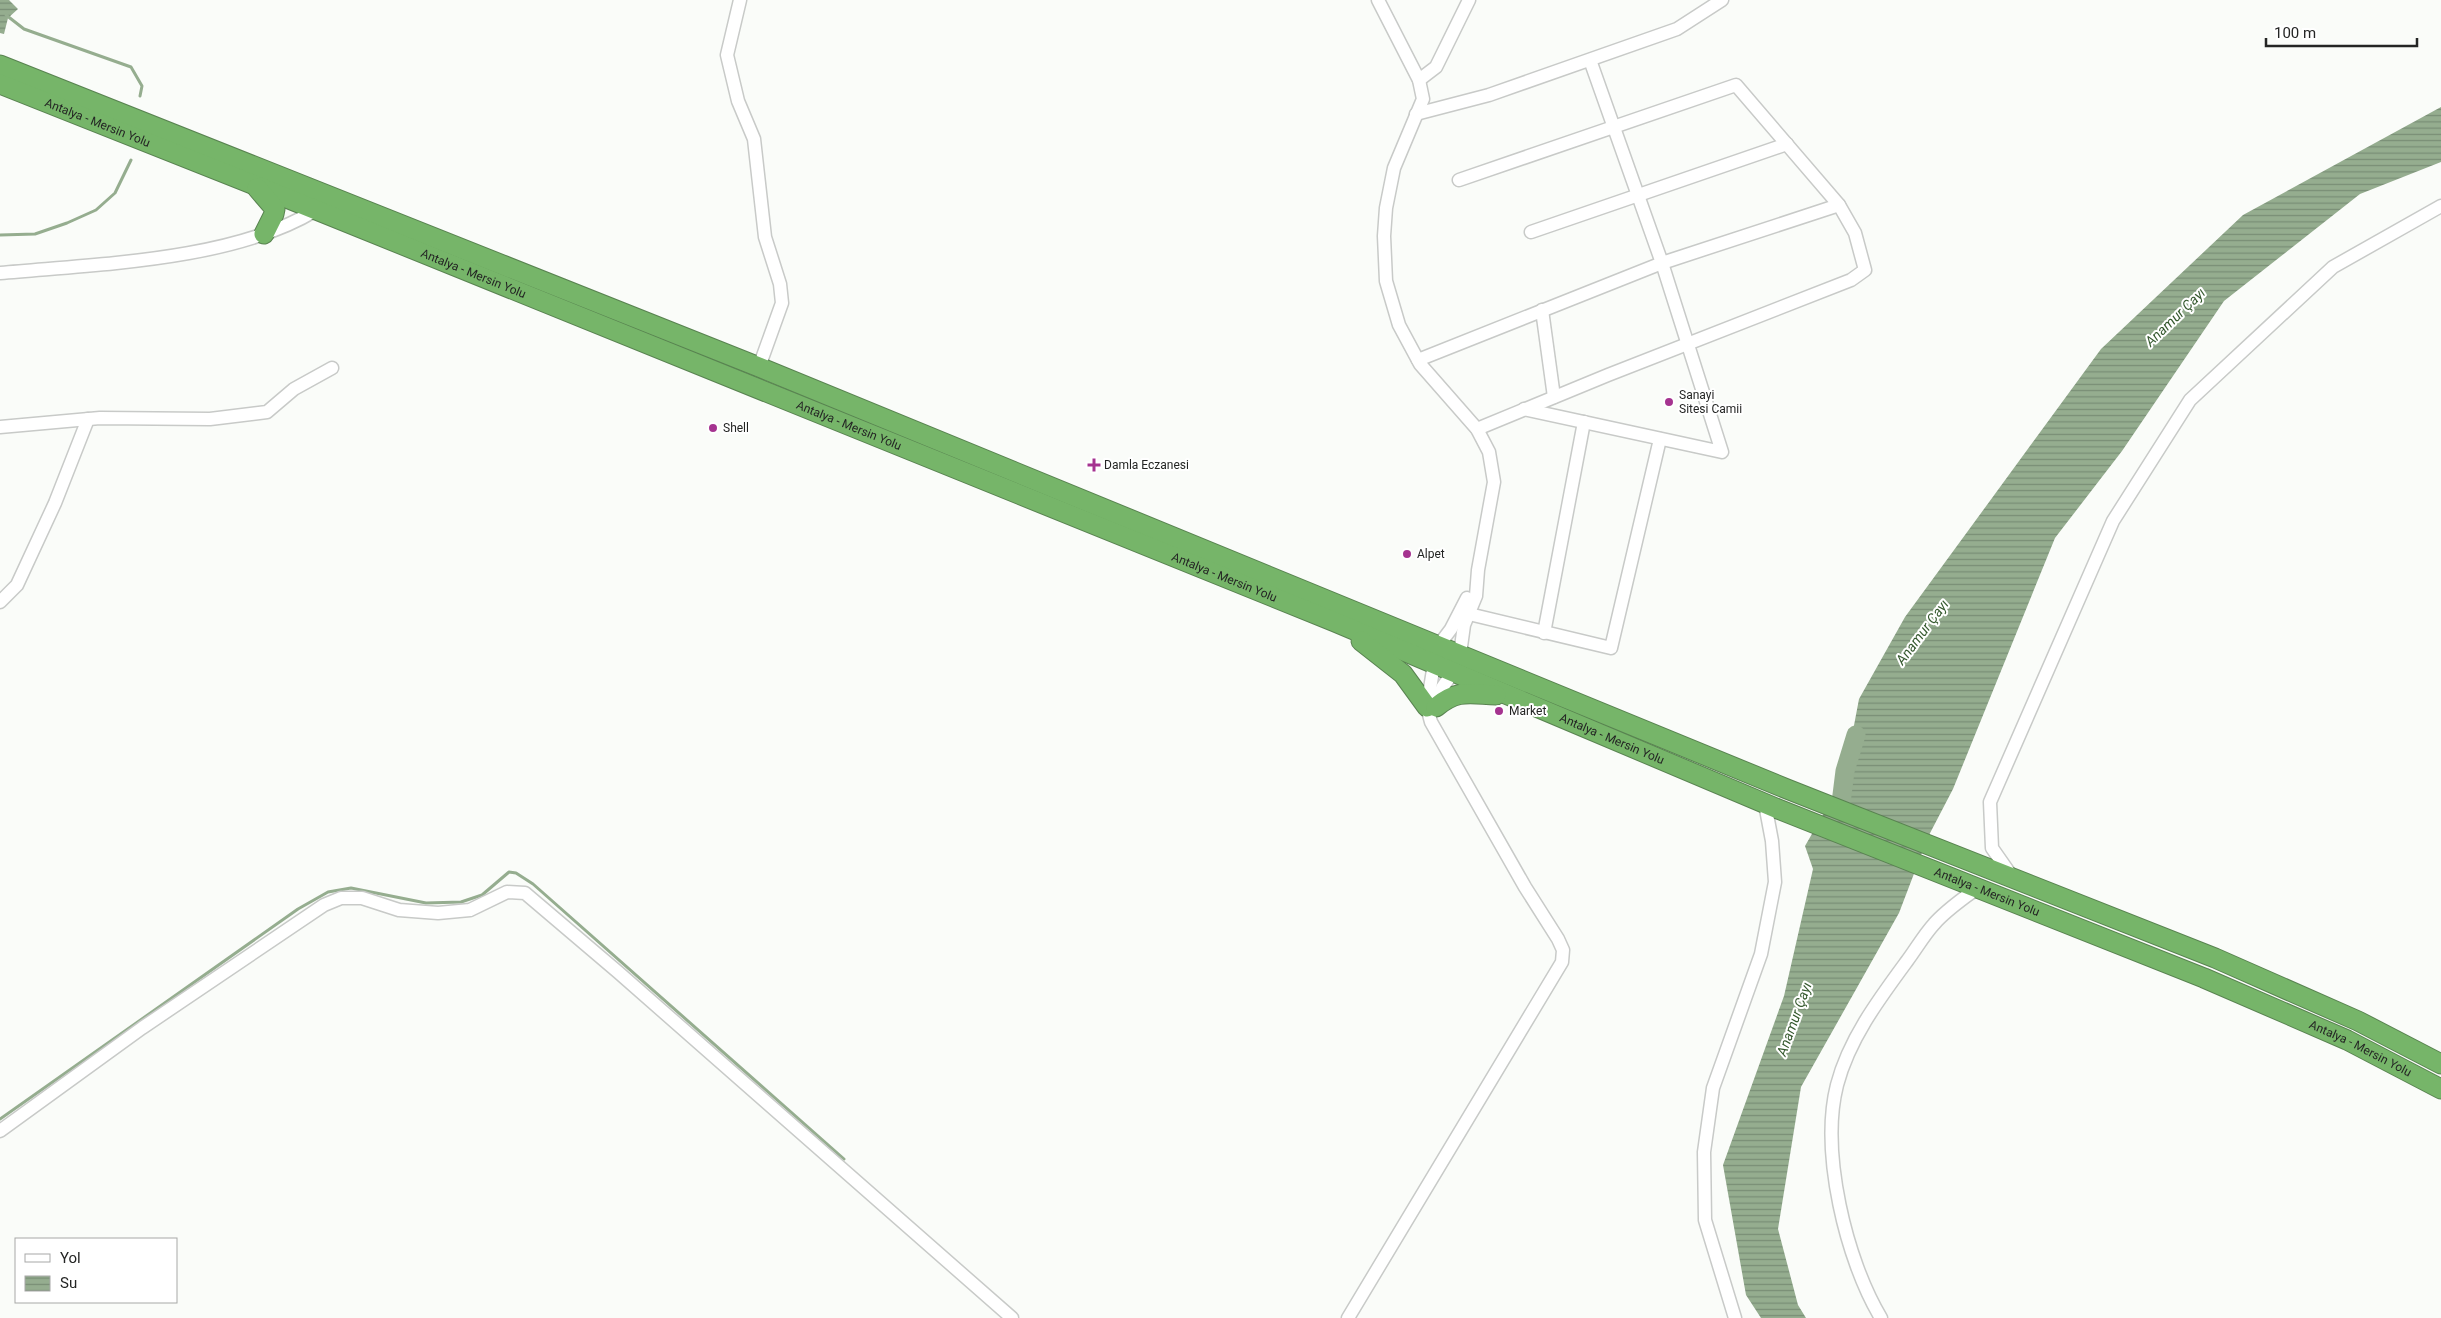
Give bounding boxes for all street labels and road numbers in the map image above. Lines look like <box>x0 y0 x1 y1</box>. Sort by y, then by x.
street label: Antalya - Mersin Yolu <box>43 96 152 150</box>
street label: Antalya - Mersin Yolu <box>419 246 528 301</box>
street label: Antalya - Mersin Yolu <box>794 398 904 453</box>
street label: Antalya - Mersin Yolu <box>1170 550 1279 605</box>
street label: Antalya - Mersin Yolu <box>1558 711 1666 767</box>
street label: Antalya - Mersin Yolu <box>1932 865 2042 919</box>
street label: Antalya - Mersin Yolu <box>2307 1017 2414 1079</box>

